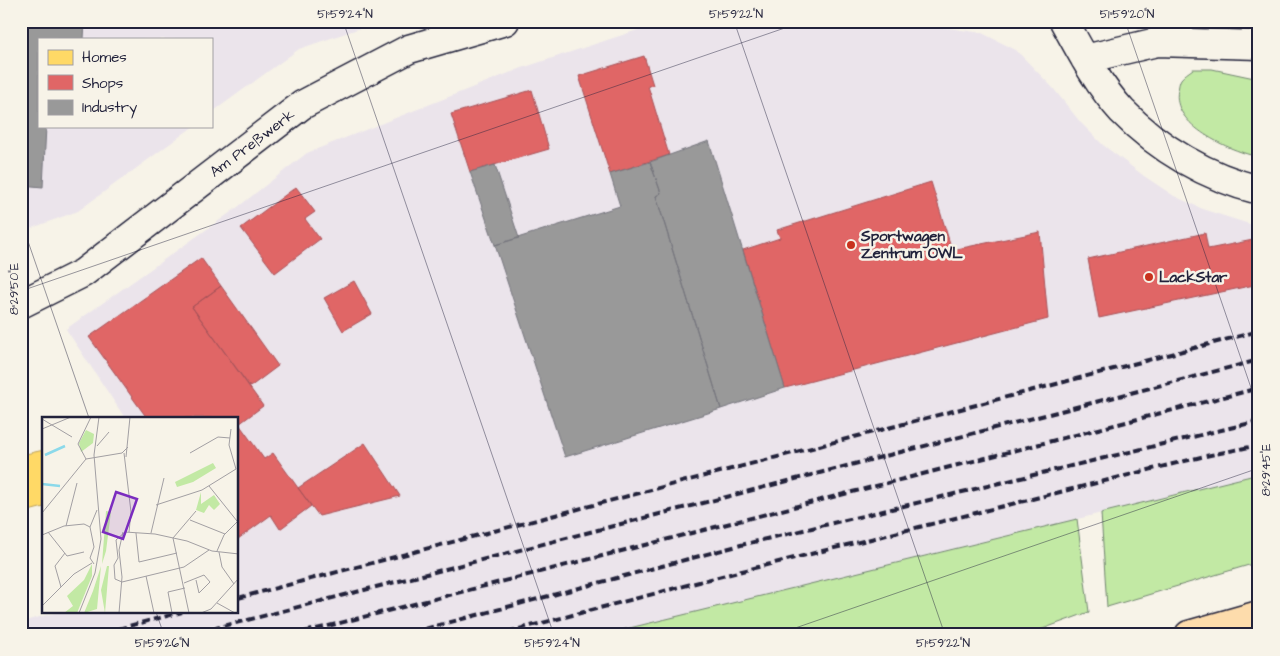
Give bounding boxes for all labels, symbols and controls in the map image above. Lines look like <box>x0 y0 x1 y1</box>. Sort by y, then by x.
text: 51°59'24"N <box>317 6 373 23</box>
text: 51°59'22"N <box>709 6 763 23</box>
text: 51°59'20"N <box>1100 6 1155 23</box>
legend <box>38 38 212 128</box>
text: Homes <box>82 47 127 68</box>
text: Shops <box>82 73 124 94</box>
text: Industry <box>82 97 137 119</box>
street label: Am Preßwerk <box>205 104 299 182</box>
place label: Sportwagen Zentrum OWL <box>860 226 963 264</box>
marker: Sportwagen Zentrum OWL <box>845 239 857 251</box>
text: 8°29'50"E <box>6 263 23 315</box>
place label: LackStar <box>1159 267 1228 288</box>
marker: LackStar <box>1143 271 1155 283</box>
inset map <box>42 417 239 614</box>
text: 8°29'45"E <box>1258 444 1275 496</box>
text: 51°59'26"N <box>135 635 190 652</box>
text: 51°59'24"N <box>524 635 580 652</box>
text: 51°59'22"N <box>916 635 970 652</box>

